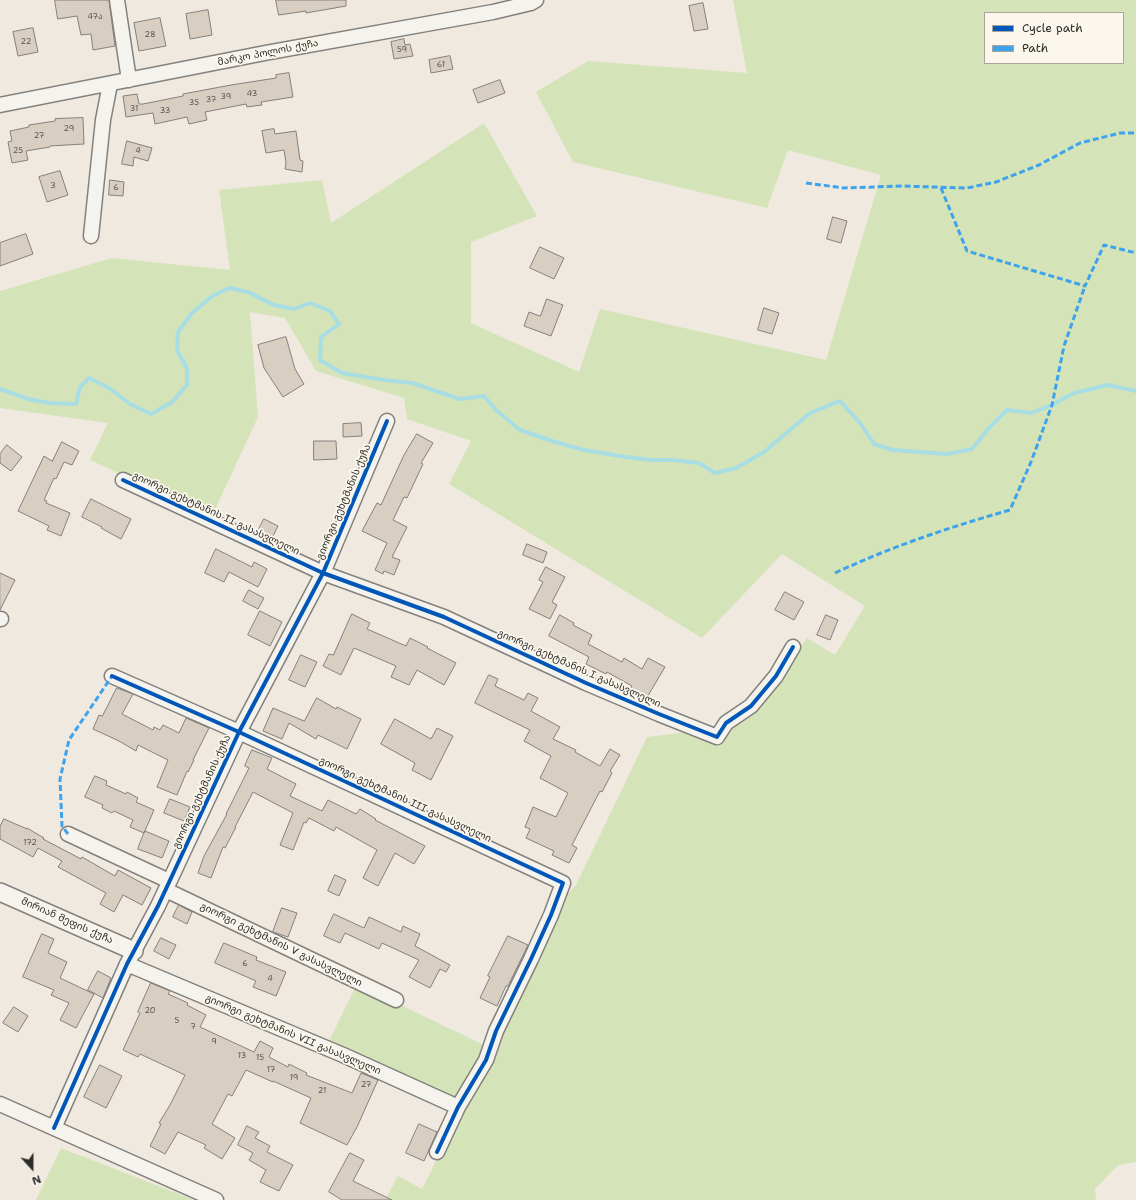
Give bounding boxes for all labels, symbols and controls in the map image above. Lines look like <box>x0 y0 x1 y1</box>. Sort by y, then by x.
house number: 47ა <box>87 12 103 22</box>
legend <box>984 12 1124 64</box>
text: Cycle path <box>1022 20 1083 36</box>
house number: 28 <box>145 30 155 40</box>
house number: 22 <box>21 37 31 47</box>
street label: მარკო პოლოს ქუჩა <box>217 37 319 69</box>
text: Path <box>1022 40 1048 56</box>
house number: 59 <box>397 45 407 55</box>
house number: 61 <box>437 60 445 70</box>
house number: 43 <box>247 89 257 99</box>
house number: 39 <box>221 92 231 102</box>
house number: 37 <box>206 95 216 105</box>
house number: 35 <box>189 98 199 108</box>
house number: 31 <box>130 104 138 114</box>
house number: 33 <box>160 106 170 116</box>
house number: 29 <box>64 124 74 134</box>
house number: 27 <box>34 131 44 141</box>
house number: 25 <box>13 146 23 156</box>
house number: 4 <box>135 146 141 156</box>
house number: 3 <box>50 181 56 191</box>
house number: 6 <box>113 183 119 193</box>
street label: გიორგი გეხტმანის ქუჩა <box>314 443 374 561</box>
street label: გიორგი გეხტმანის II გასასვლელი <box>131 470 301 558</box>
street label: გიორგი გეხტმანის I გასასვლელი <box>496 627 662 711</box>
street label: გიორგი გეხტმანის ქუჩა <box>170 733 234 851</box>
street label: გიორგი გეხტმანის III გასასვლელი <box>317 755 493 845</box>
house number: 172 <box>23 838 37 848</box>
street label: მირიან მეფის ქუჩა <box>19 895 115 947</box>
street label: გიორგი გეხტმანის V გასასვლელი <box>198 900 364 990</box>
house number: 6 <box>242 959 248 969</box>
house number: 4 <box>267 974 273 984</box>
street label: გიორგი გეხტმანის VII გასასვლელი <box>203 992 383 1078</box>
house number: 20 <box>145 1006 155 1016</box>
house number: 5 <box>175 1016 179 1026</box>
house number: 7 <box>190 1022 196 1032</box>
house number: 9 <box>211 1037 217 1047</box>
house number: 13 <box>238 1051 246 1061</box>
house number: 15 <box>256 1053 264 1063</box>
house number: 17 <box>267 1065 275 1075</box>
house number: 19 <box>290 1073 298 1083</box>
house number: 27 <box>361 1080 371 1090</box>
house number: 21 <box>318 1086 326 1096</box>
north arrow <box>12 1148 52 1188</box>
text: N <box>30 1171 43 1188</box>

